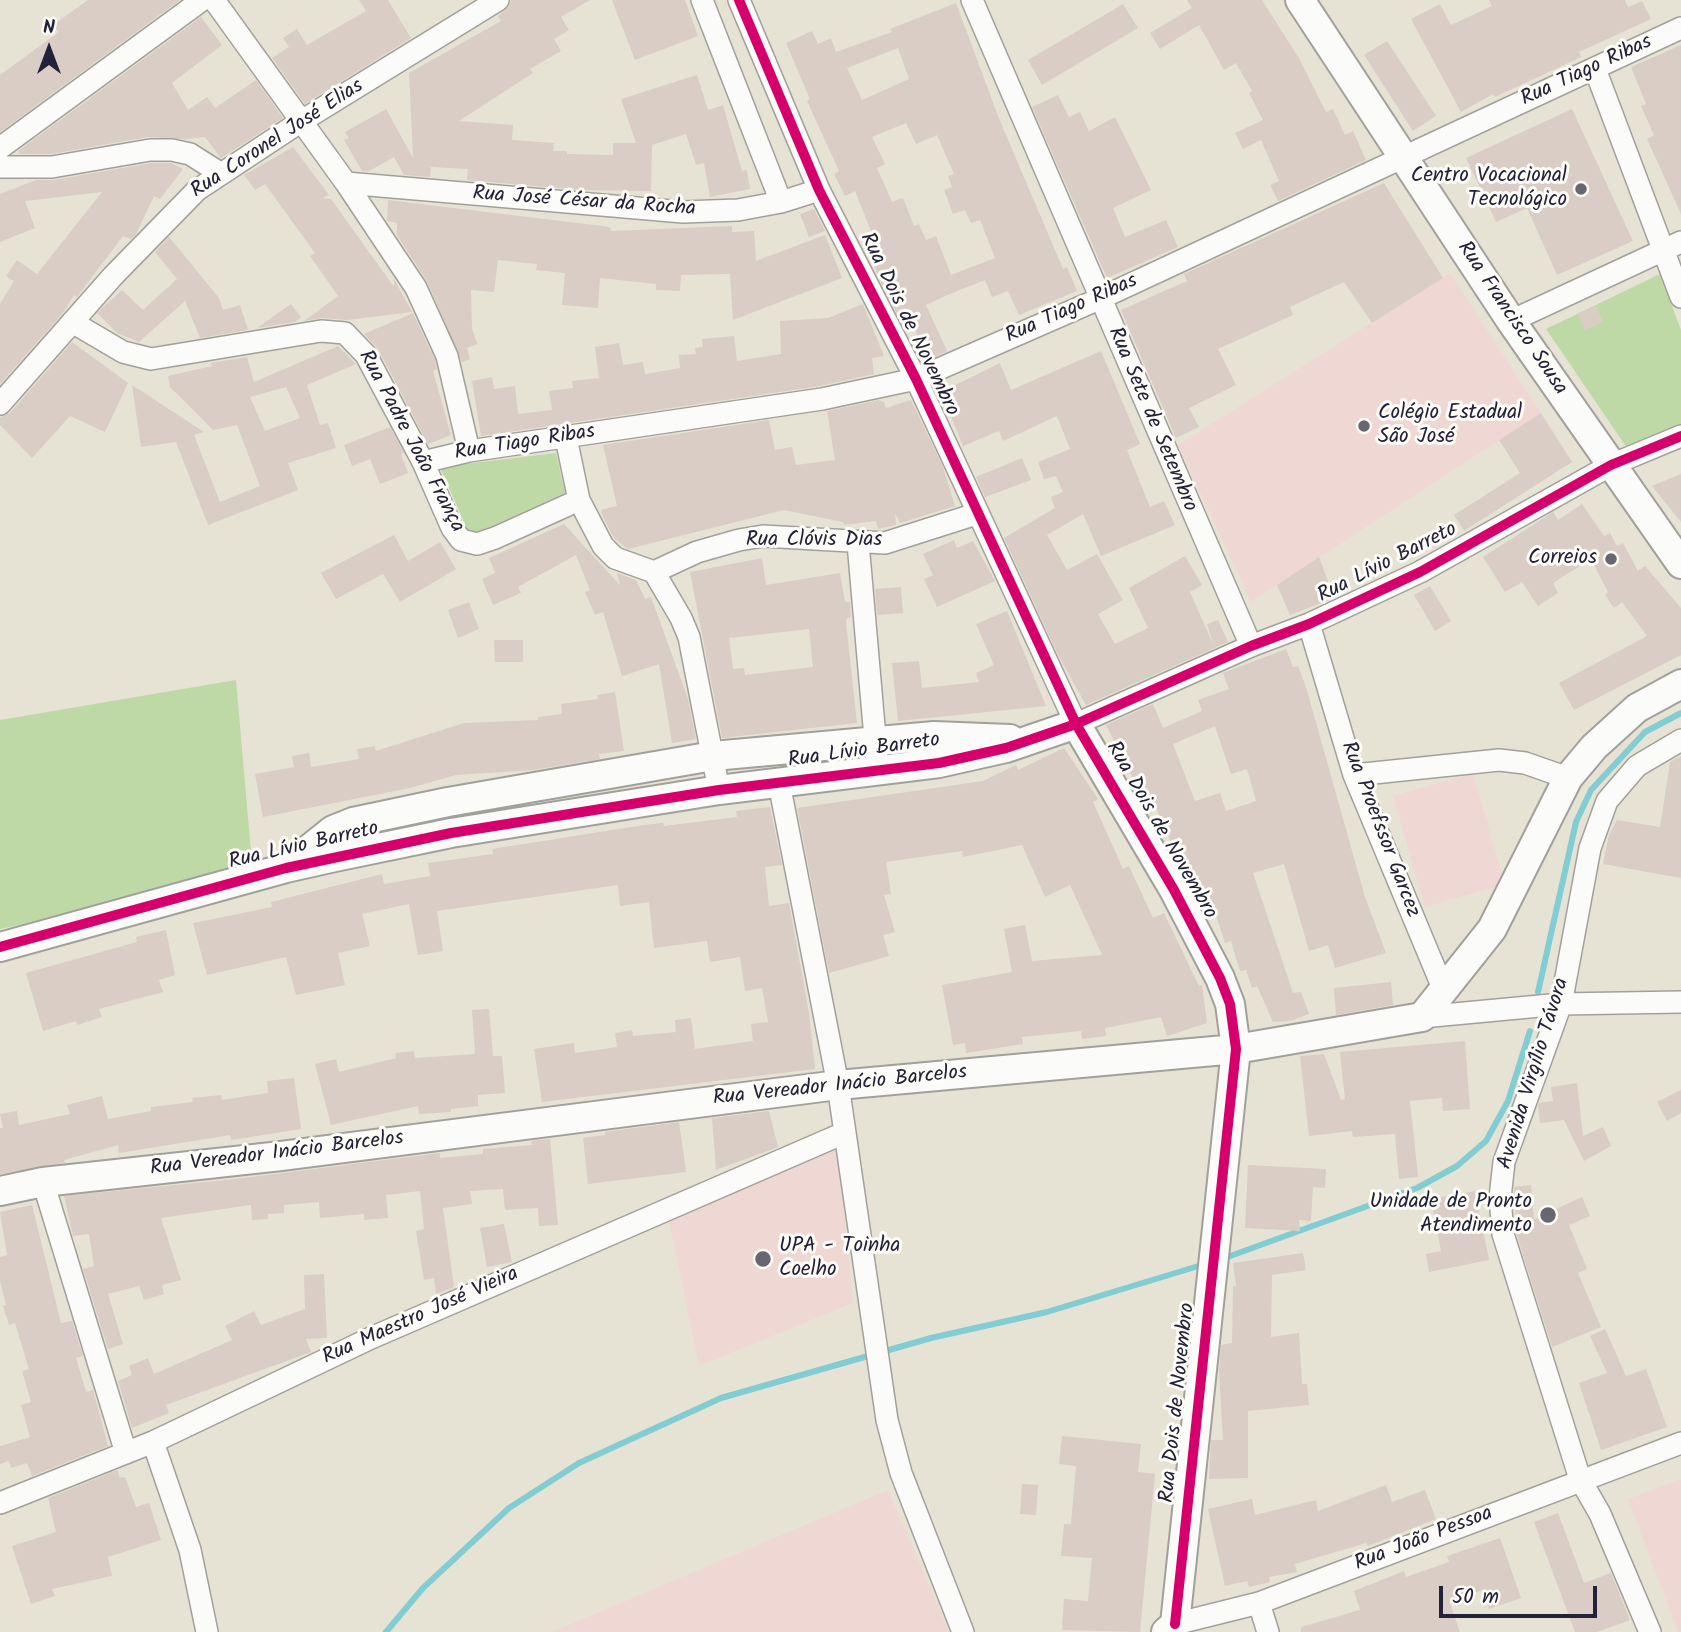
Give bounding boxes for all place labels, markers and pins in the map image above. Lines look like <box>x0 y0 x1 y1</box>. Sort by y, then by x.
place label: Centro Vocacional Tecnológico <box>1411 164 1567 214</box>
marker: Centro Vocacional Tecnológico <box>1573 181 1589 197</box>
place label: Colégio Estadual São José <box>1378 401 1522 451</box>
marker: Colégio Estadual São José <box>1356 418 1372 434</box>
place label: Correios <box>1528 546 1597 572</box>
marker: Correios <box>1603 551 1619 567</box>
place label: Unidade de Pronto Atendimento <box>1370 1190 1532 1240</box>
marker: Unidade de Pronto Atendimento <box>1538 1205 1558 1225</box>
place label: UPA - Toinha Coelho <box>779 1234 900 1284</box>
marker: UPA - Toinha Coelho <box>753 1249 773 1269</box>

